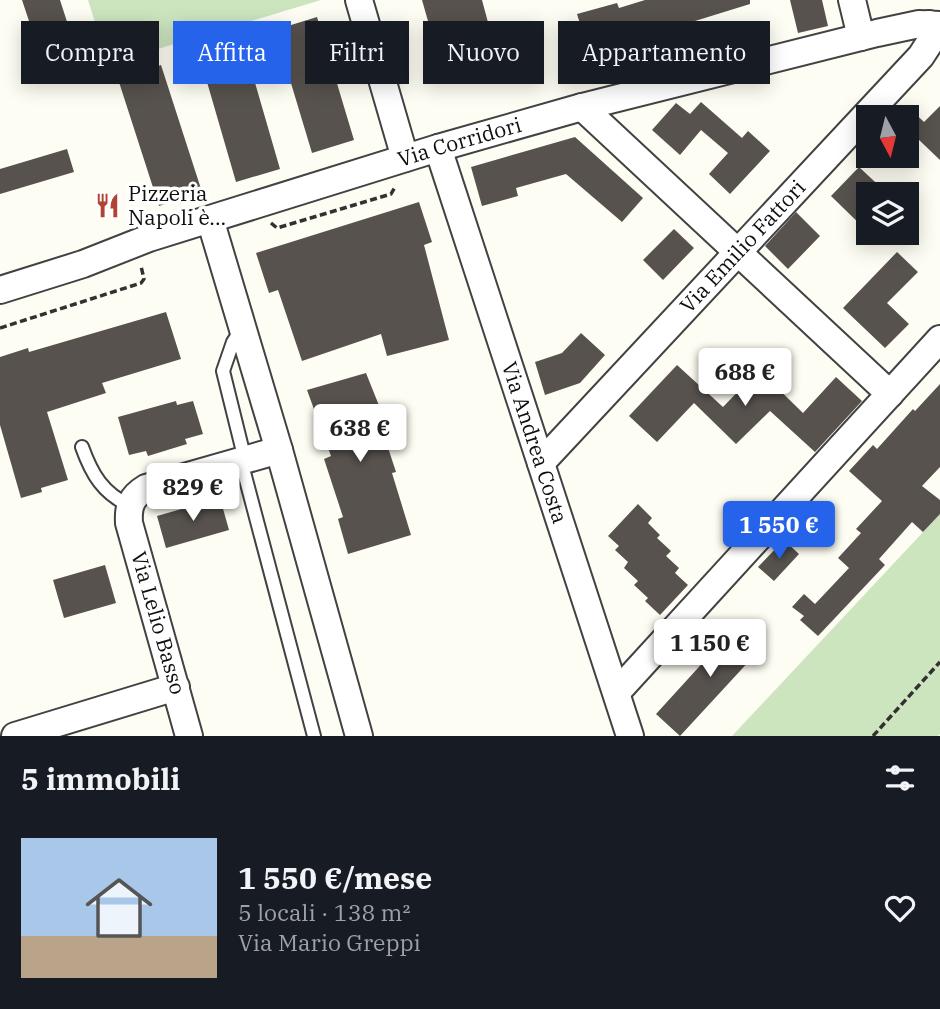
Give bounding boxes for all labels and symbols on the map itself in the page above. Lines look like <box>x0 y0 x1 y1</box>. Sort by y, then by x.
north arrow <box>856 105 919 168</box>
street label: Via Corridori <box>394 110 524 173</box>
street label: Via Emilio Fattori <box>673 173 811 318</box>
place label: Pizzeria Napoli è... <box>128 179 226 231</box>
restaurant icon: Pizzeria Napoli è... <box>94 192 122 220</box>
pin: 688 € <box>696 348 794 408</box>
street label: Via Andrea Costa <box>496 358 575 527</box>
pin: 638 € <box>311 405 409 464</box>
pin: 829 € <box>144 463 242 523</box>
pin: 1 550 € <box>714 502 844 561</box>
street label: Via Lelio Basso <box>125 548 193 698</box>
pin: 1 150 € <box>645 620 775 679</box>

